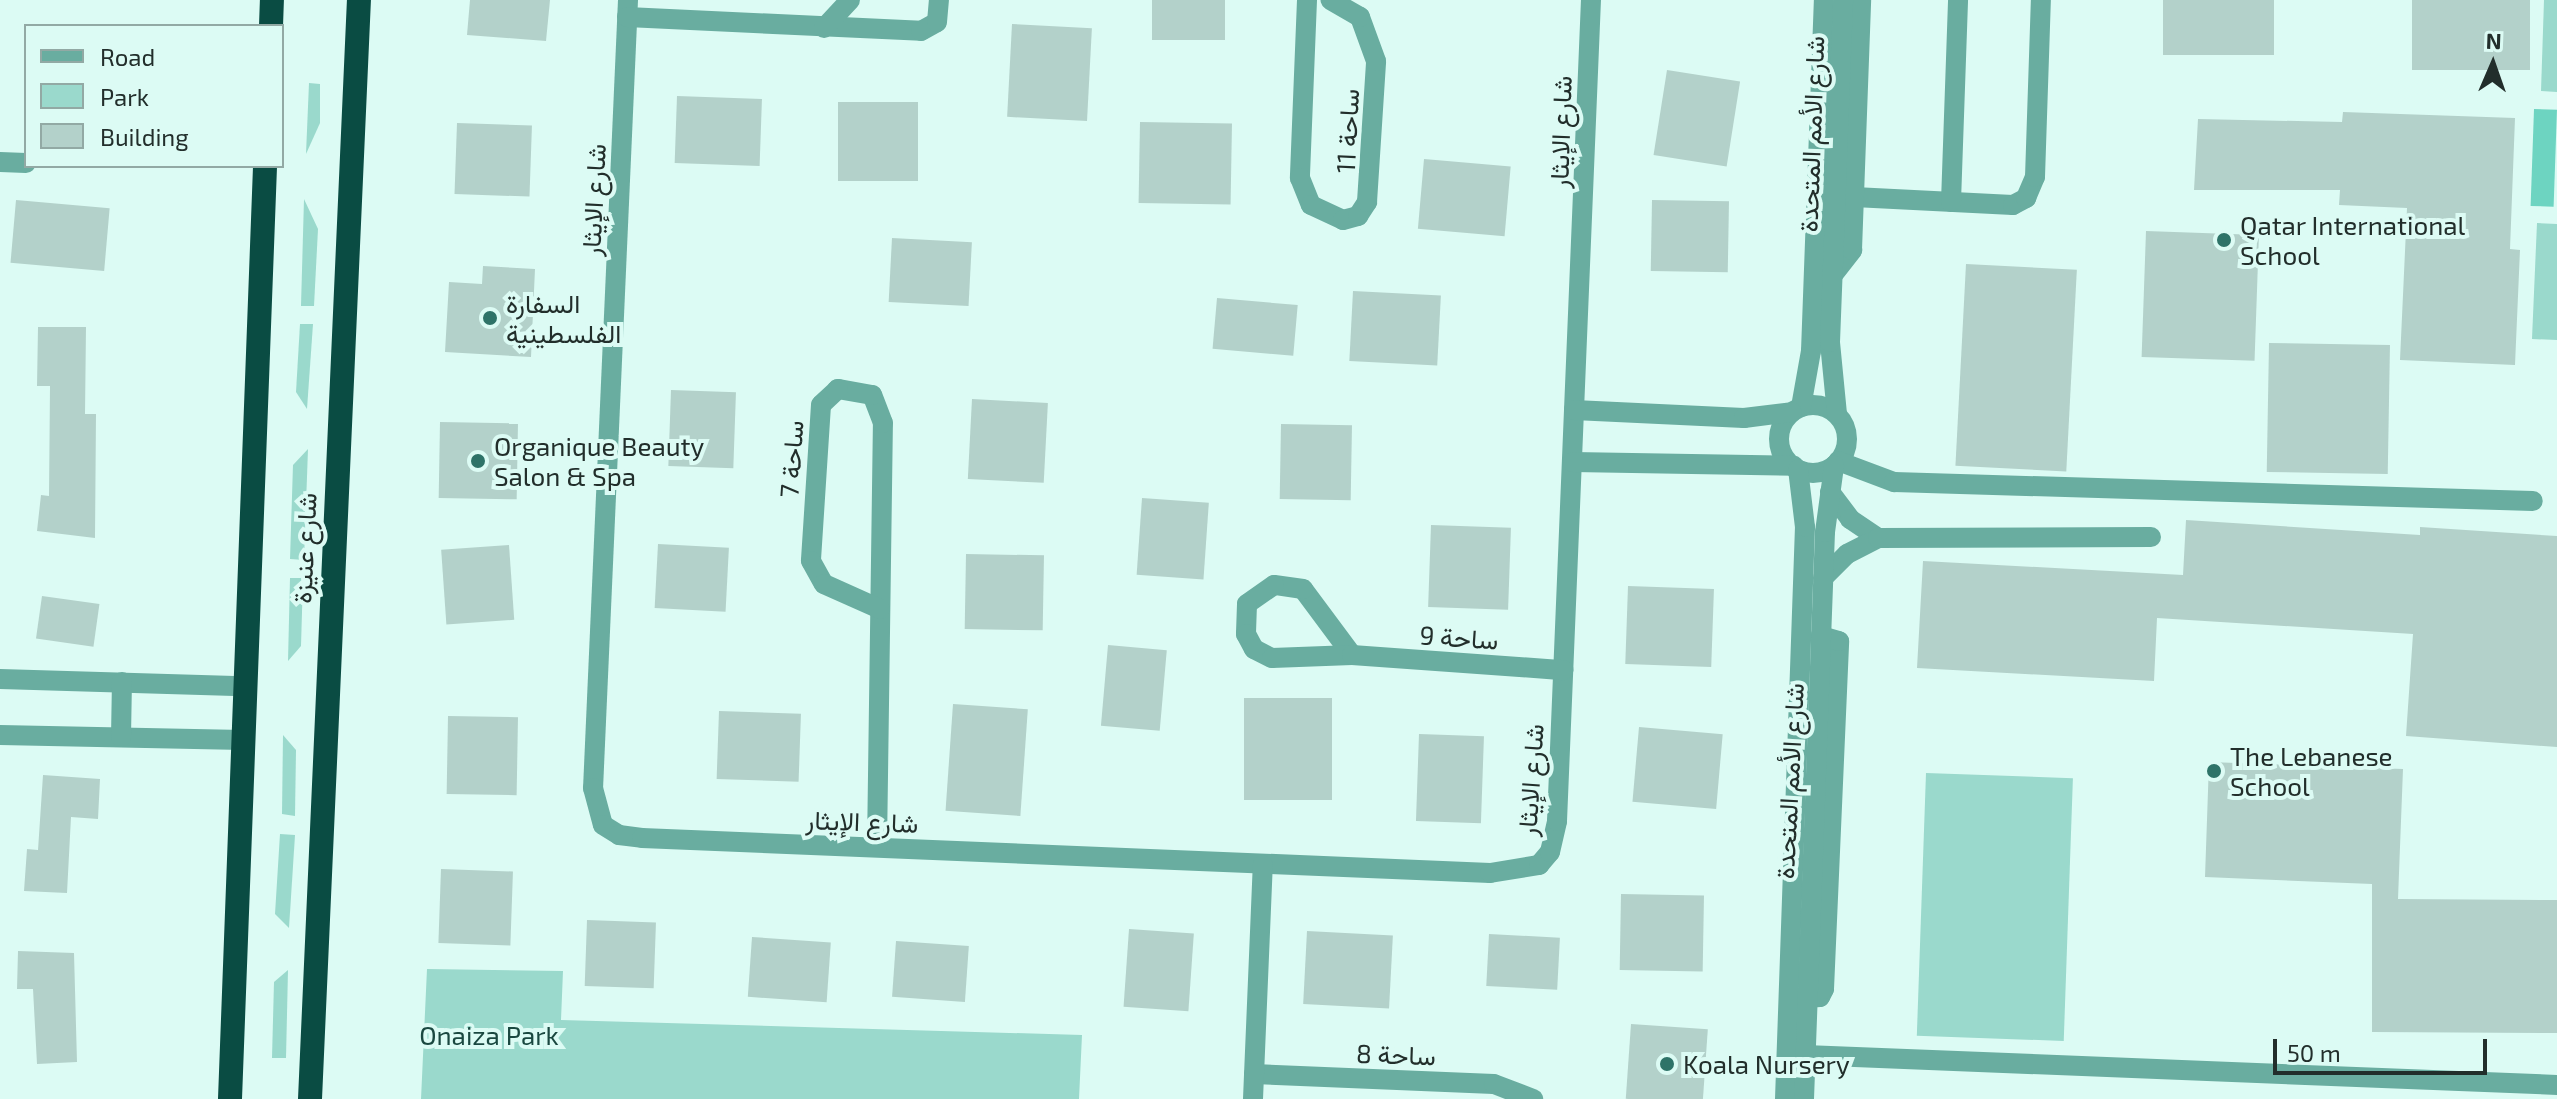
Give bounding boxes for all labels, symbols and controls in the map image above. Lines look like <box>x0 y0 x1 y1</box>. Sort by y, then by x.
legend <box>24 24 284 168</box>
north arrow <box>2453 24 2533 104</box>
text: N <box>2485 27 2502 53</box>
street label: شارع الأمم المتحدة <box>1792 35 1830 233</box>
text: Road <box>100 42 155 71</box>
street label: شارع الإيثار <box>1542 75 1578 189</box>
text: Park <box>100 82 149 111</box>
street label: ساحة 11 <box>1329 88 1365 174</box>
text: Building <box>100 122 189 151</box>
street label: شارع الإيثار <box>574 143 612 257</box>
place label: Qatar International School <box>2240 209 2466 270</box>
marker: Qatar International School <box>2215 231 2233 249</box>
place label: السفارة الفلسطينية <box>506 287 621 348</box>
marker: السفارة الفلسطينية <box>481 309 499 327</box>
street label: ساحة 7 <box>773 419 809 499</box>
place label: Organique Beauty Salon & Spa <box>494 430 704 492</box>
marker: Organique Beauty Salon & Spa <box>469 452 487 470</box>
street label: شارع عنيزة <box>286 492 322 604</box>
street label: ساحة 9 <box>1419 619 1499 655</box>
street label: شارع الأمم المتحدة <box>1768 682 1810 880</box>
street label: شارع الإيثار <box>1511 723 1549 837</box>
place label: The Lebanese School <box>2230 740 2393 802</box>
marker: The Lebanese School <box>2205 762 2223 780</box>
street label: شارع الإيثار <box>805 803 919 839</box>
park label: Onaiza Park <box>419 1019 559 1051</box>
scale bar <box>2277 1023 2491 1073</box>
street label: ساحة 8 <box>1356 1037 1436 1071</box>
text: 50 m <box>2287 1038 2341 1067</box>
place label: Koala Nursery <box>1683 1048 1850 1080</box>
marker: Koala Nursery <box>1658 1055 1676 1073</box>

